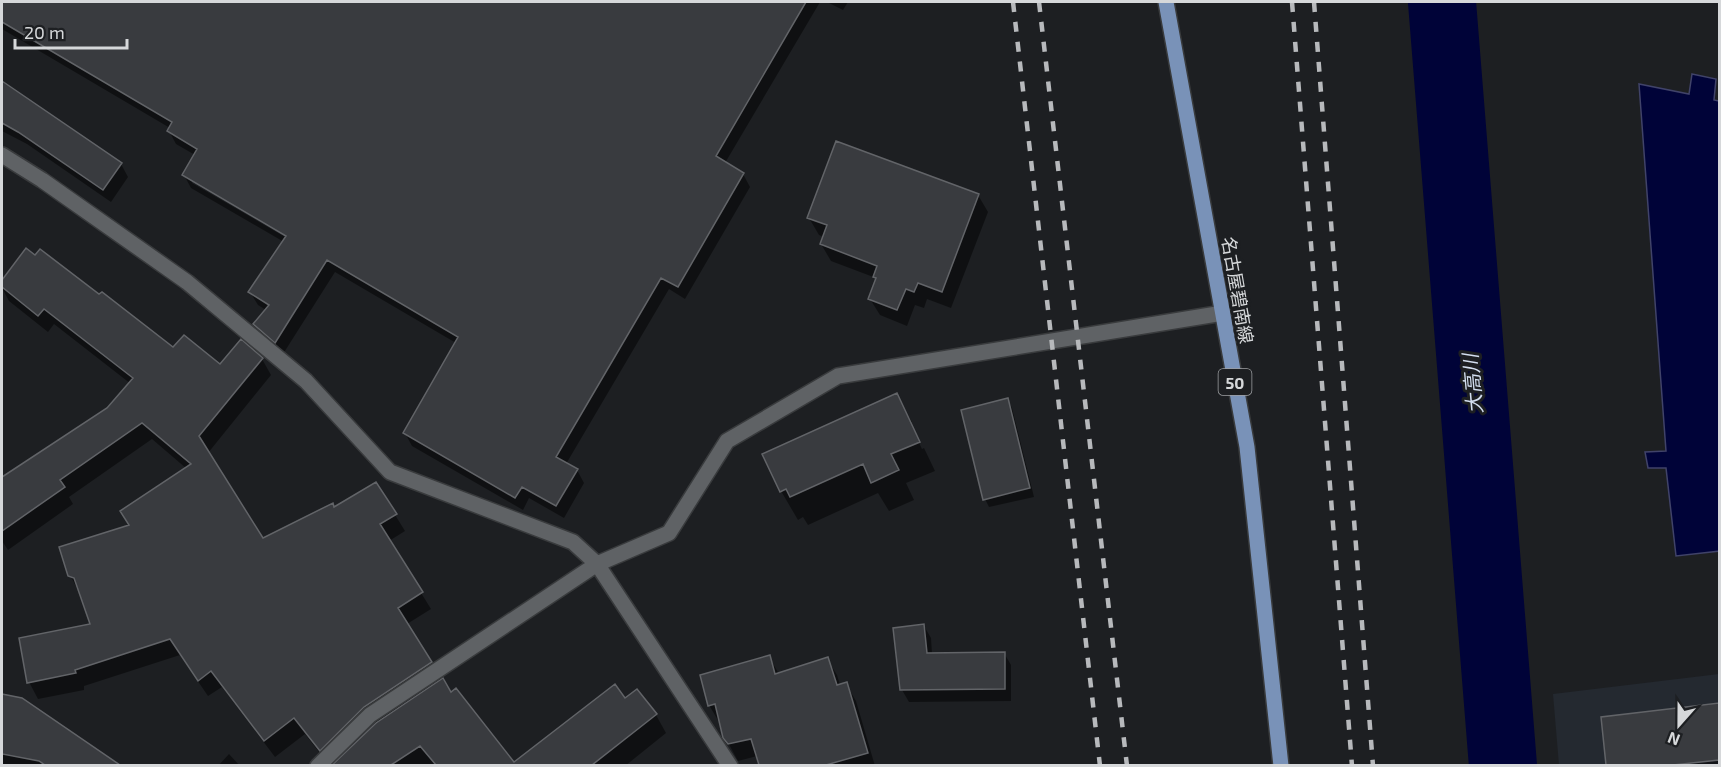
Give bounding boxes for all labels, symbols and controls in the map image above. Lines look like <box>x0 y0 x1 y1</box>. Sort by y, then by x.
scale bar <box>15 12 128 50</box>
text: 20 m <box>24 21 65 43</box>
street label: 名古屋碧南線 <box>1218 235 1258 345</box>
water label: 大高川 <box>1457 351 1487 415</box>
road number: 50 <box>1218 369 1252 395</box>
north arrow <box>1649 695 1709 755</box>
text: N <box>1665 729 1682 750</box>

